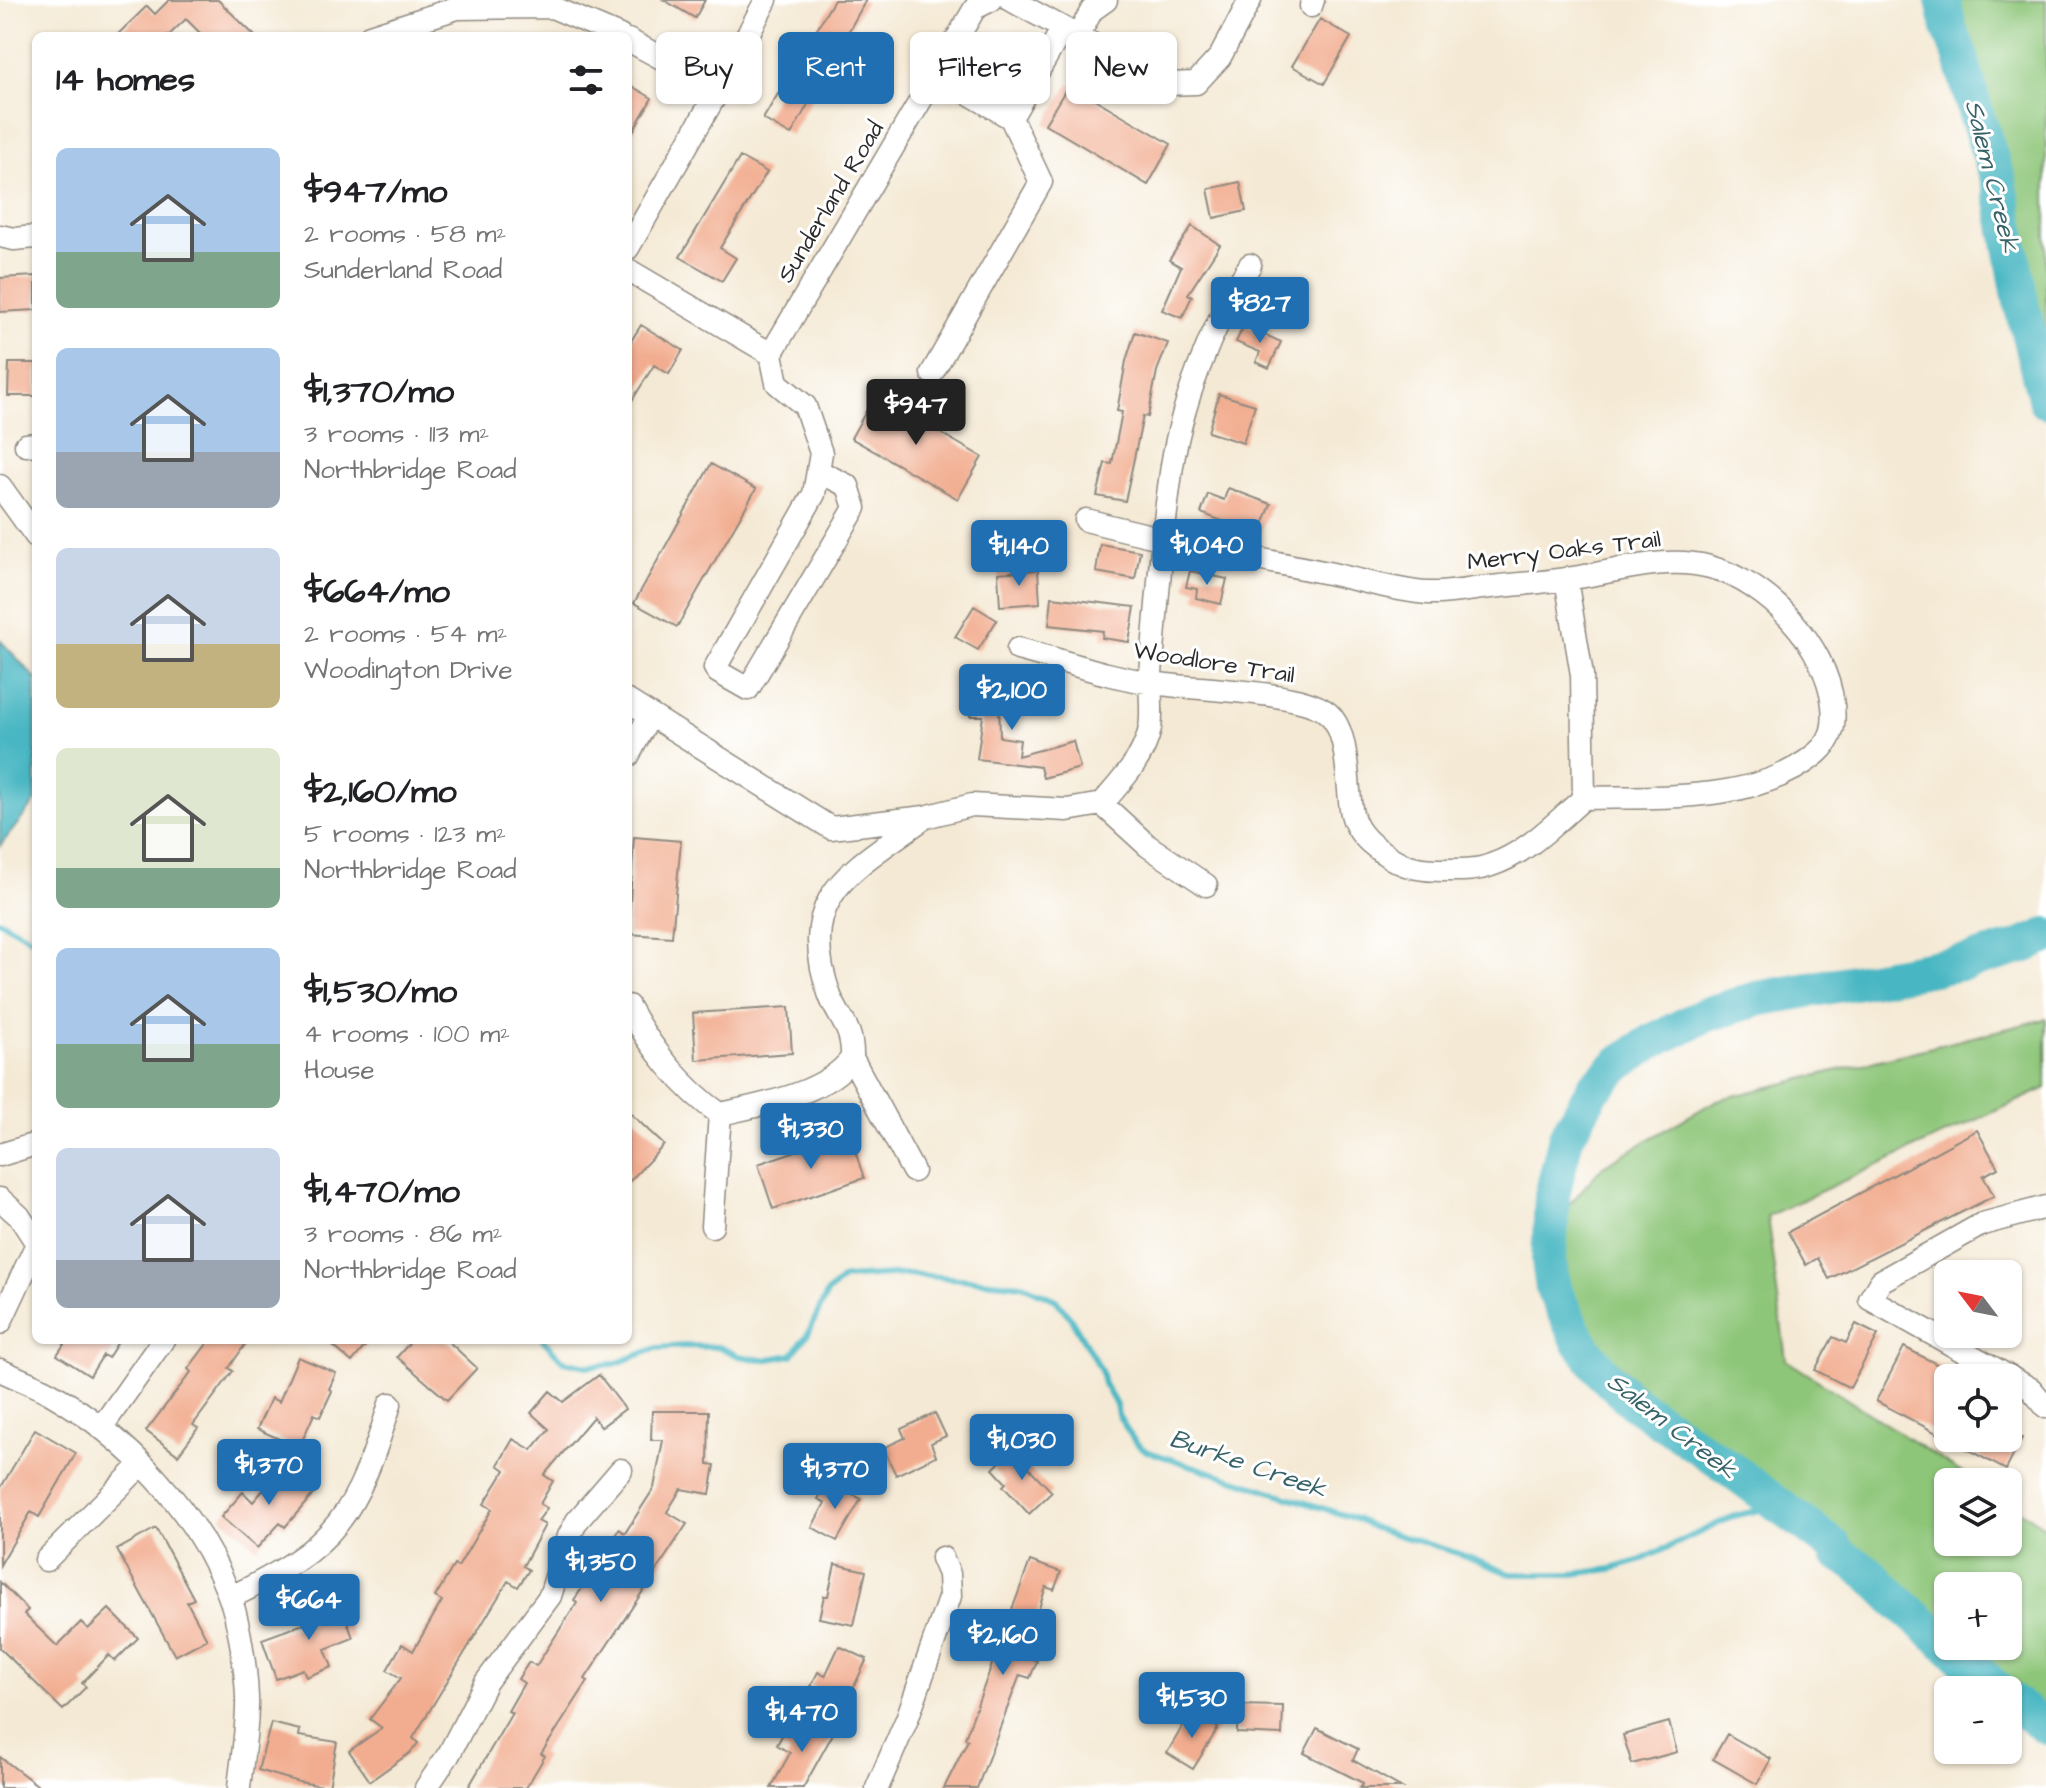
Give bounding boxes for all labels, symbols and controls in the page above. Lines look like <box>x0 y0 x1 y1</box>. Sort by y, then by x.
chip: Buy <box>656 32 762 104</box>
chip: Rent <box>778 32 894 104</box>
chip: Filters <box>910 32 1050 104</box>
chip: New <box>1066 32 1177 104</box>
text: 14 homes <box>56 56 195 104</box>
icon: filters <box>564 58 608 102</box>
water label: Salem Creek <box>1956 96 2029 257</box>
street label: Sunderland Road <box>769 115 893 289</box>
text: $947/mo <box>304 168 447 216</box>
icon: home <box>120 180 216 276</box>
text: 2 rooms · 58 m² <box>304 216 506 252</box>
text: Sunderland Road <box>304 252 502 288</box>
pin: $827 <box>1213 277 1307 345</box>
text: $827 <box>1229 285 1291 321</box>
text: $1,370/mo <box>304 368 454 416</box>
pin: $947 <box>869 379 963 447</box>
icon: home <box>120 380 216 476</box>
text: $947 <box>885 387 947 423</box>
text: 3 rooms · 113 m² <box>304 416 489 452</box>
text: Northbridge Road <box>304 452 516 488</box>
pin: $1,040 <box>1142 519 1272 587</box>
pin: $1,140 <box>954 520 1084 588</box>
street label: Merry Oaks Trail <box>1465 522 1663 581</box>
text: $1,040 <box>1171 527 1243 563</box>
text: $1,140 <box>989 528 1049 564</box>
text: $664/mo <box>304 568 450 616</box>
icon: home <box>120 580 216 676</box>
text: 2 rooms · 54 m² <box>304 616 507 652</box>
street label: Woodlore Trail <box>1131 633 1297 693</box>
text: Woodington Drive <box>304 652 513 688</box>
pin: $2,100 <box>947 664 1077 732</box>
text: $2,100 <box>977 672 1047 708</box>
text: $2,160/mo <box>304 768 457 816</box>
icon: home <box>120 780 216 876</box>
text: 5 rooms · 123 m² <box>304 816 506 852</box>
text: Northbridge Road <box>304 852 516 888</box>
text: $1,530/mo <box>304 968 457 1016</box>
icon: home <box>120 980 216 1076</box>
text: 4 rooms · 100 m² <box>304 1016 510 1052</box>
text: House <box>304 1052 375 1088</box>
pin: $1,330 <box>746 1103 876 1171</box>
text: $1,330 <box>778 1111 844 1147</box>
text: $1,470/mo <box>304 1168 460 1216</box>
icon: home <box>120 1180 216 1276</box>
text: 3 rooms · 86 m² <box>304 1216 503 1252</box>
text: Northbridge Road <box>304 1252 516 1288</box>
north arrow <box>1934 1260 2022 1348</box>
map controls <box>1934 1260 2022 1764</box>
water label: Salem Creek <box>1600 1364 1745 1489</box>
button: locate <box>1934 1364 2022 1452</box>
pin: $1,030 <box>957 1414 1087 1482</box>
water label: Burke Creek <box>1165 1420 1332 1508</box>
text: $1,030 <box>988 1422 1056 1458</box>
pin: $1,370 <box>204 1439 334 1507</box>
pin: $1,370 <box>770 1443 900 1511</box>
text: $1,370 <box>235 1447 303 1483</box>
text: $1,370 <box>801 1451 869 1487</box>
button: layers <box>1934 1468 2022 1556</box>
pin: $1,350 <box>536 1536 666 1604</box>
text: $1,350 <box>566 1544 636 1580</box>
button: + <box>1934 1572 2022 1660</box>
pin: $664 <box>262 1574 356 1642</box>
text: $664 <box>277 1582 341 1618</box>
pin: $2,160 <box>938 1609 1068 1677</box>
text: $2,160 <box>968 1617 1038 1653</box>
pin: $1,530 <box>1127 1672 1257 1740</box>
button: − <box>1934 1676 2022 1764</box>
text: $1,530 <box>1157 1680 1227 1716</box>
pin: $1,470 <box>737 1686 867 1754</box>
text: $1,470 <box>766 1694 838 1730</box>

